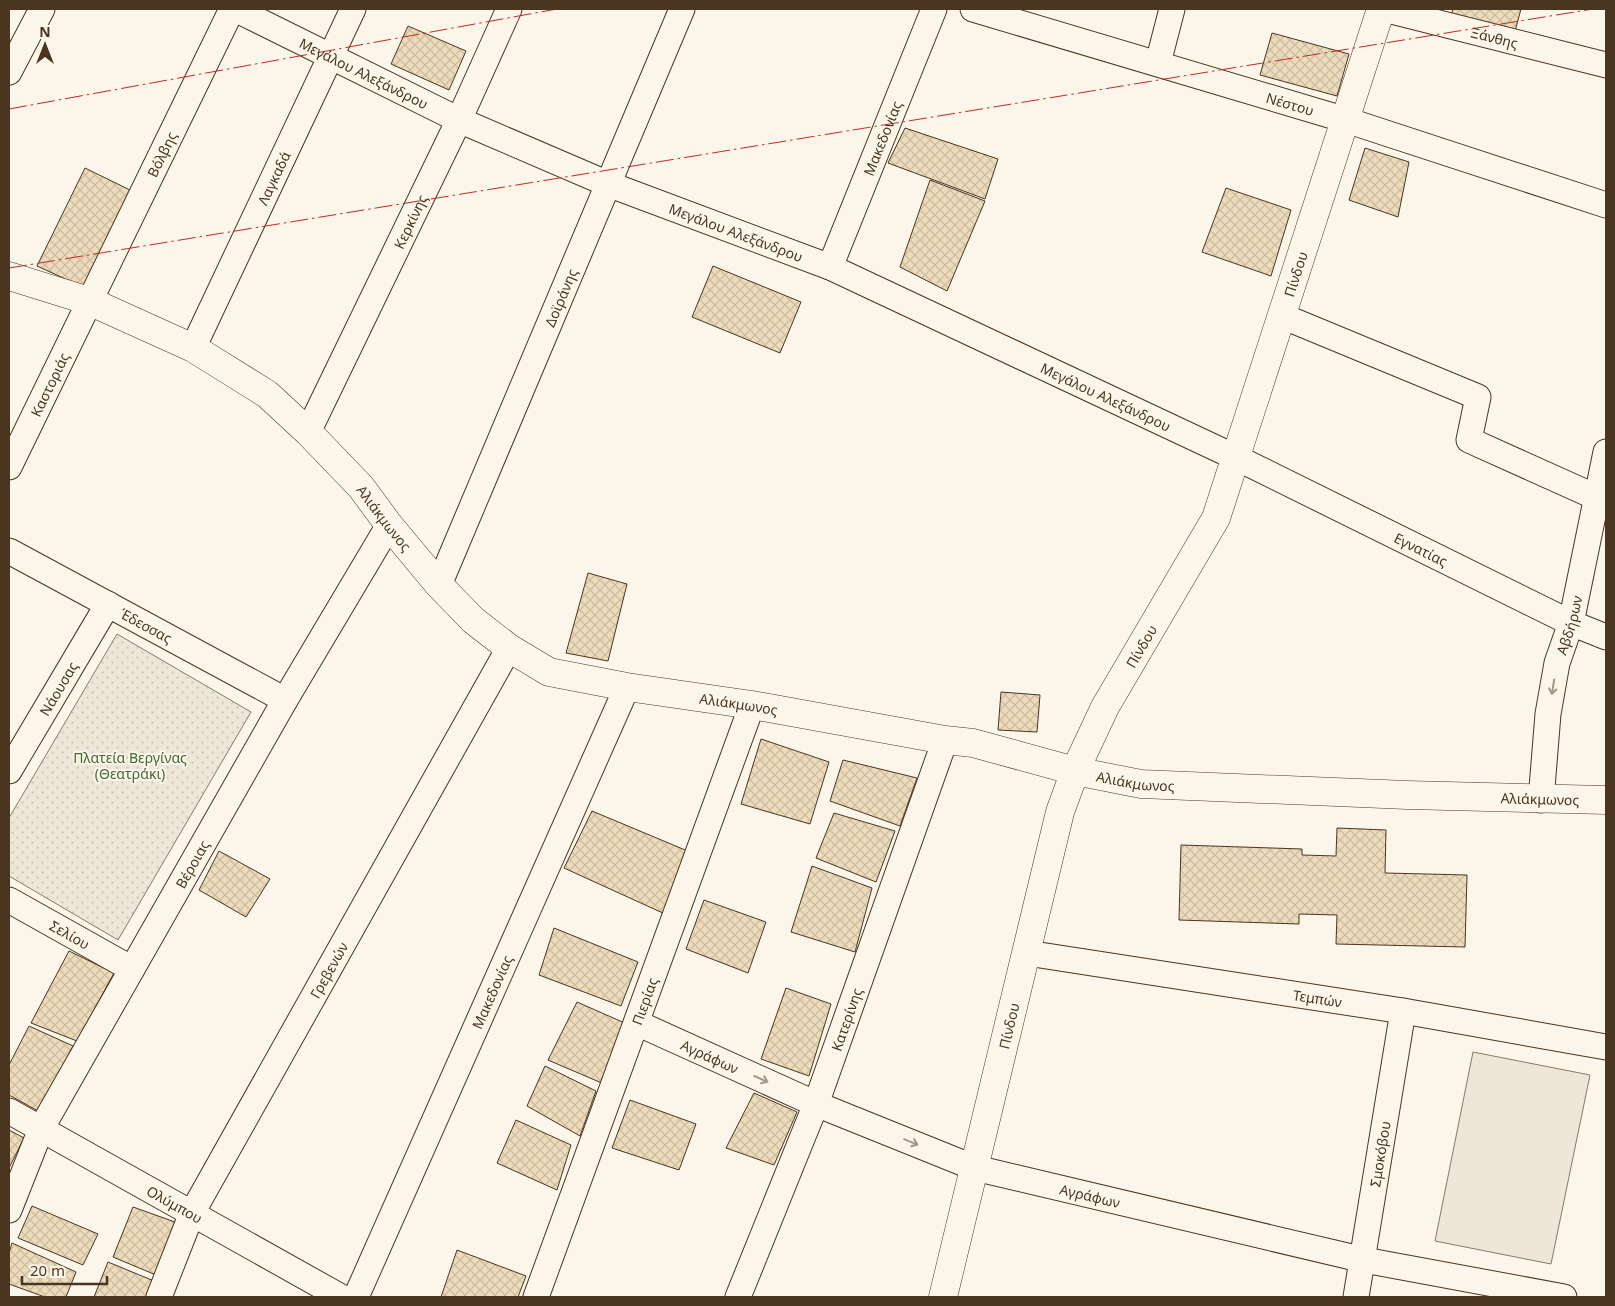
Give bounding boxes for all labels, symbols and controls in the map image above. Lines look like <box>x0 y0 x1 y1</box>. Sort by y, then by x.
north arrow <box>20 20 70 70</box>
text: N <box>39 22 51 41</box>
street label: Ξάνθης <box>1469 22 1520 52</box>
street label: Μεγάλου Αλεξάνδρου <box>296 33 432 113</box>
street label: Νέστου <box>1264 87 1317 120</box>
street label: Μακεδονίας <box>858 98 906 178</box>
street label: Βόλβης <box>142 128 181 180</box>
street label: Λαγκαδά <box>252 148 294 208</box>
street label: Κερκίνης <box>389 191 431 252</box>
street label: Μεγάλου Αλεξάνδρου <box>667 198 806 266</box>
street label: Πίνδου <box>1279 249 1311 299</box>
street label: Δοϊράνης <box>540 265 581 330</box>
street label: Καστοριάς <box>26 349 73 420</box>
street label: Μεγάλου Αλεξάνδρου <box>1038 358 1174 435</box>
street label: Αλιάκμωνος <box>353 481 416 555</box>
street label: Εγνατίας <box>1391 528 1451 570</box>
street label: Αβδήρων <box>1551 594 1586 657</box>
street label: Έδεσσας <box>117 603 176 647</box>
street label: Πίνδου <box>1121 621 1161 671</box>
street label: Νάουσας <box>35 658 81 719</box>
one-way arrow <box>1547 678 1557 694</box>
street label: Αλιάκμωνος <box>698 688 779 719</box>
park label: Πλατεία Βεργίνας (Θεατράκι) <box>73 748 187 783</box>
street label: Αλιάκμωνος <box>1095 766 1175 795</box>
street label: Αλιάκμωνος <box>1500 788 1580 809</box>
street label: Βέροιας <box>171 836 213 891</box>
street label: Σελίου <box>47 915 94 953</box>
street label: Γρεβενών <box>305 938 352 1001</box>
street label: Μακεδονίας <box>467 952 516 1032</box>
street label: Πιερίας <box>627 974 661 1028</box>
street label: Κατερίνης <box>826 985 866 1054</box>
street label: Τεμπών <box>1292 985 1343 1011</box>
street label: Πίνδου <box>994 1001 1023 1051</box>
street label: Αγράφων <box>678 1035 742 1077</box>
one-way arrow <box>754 1074 769 1084</box>
street label: Σμοκόβου <box>1365 1120 1394 1188</box>
one-way arrow <box>903 1138 918 1147</box>
street label: Αγράφων <box>1058 1179 1122 1212</box>
street label: Ολύμπου <box>143 1181 206 1227</box>
scale bar <box>22 1254 108 1286</box>
text: 20 m <box>30 1260 65 1280</box>

